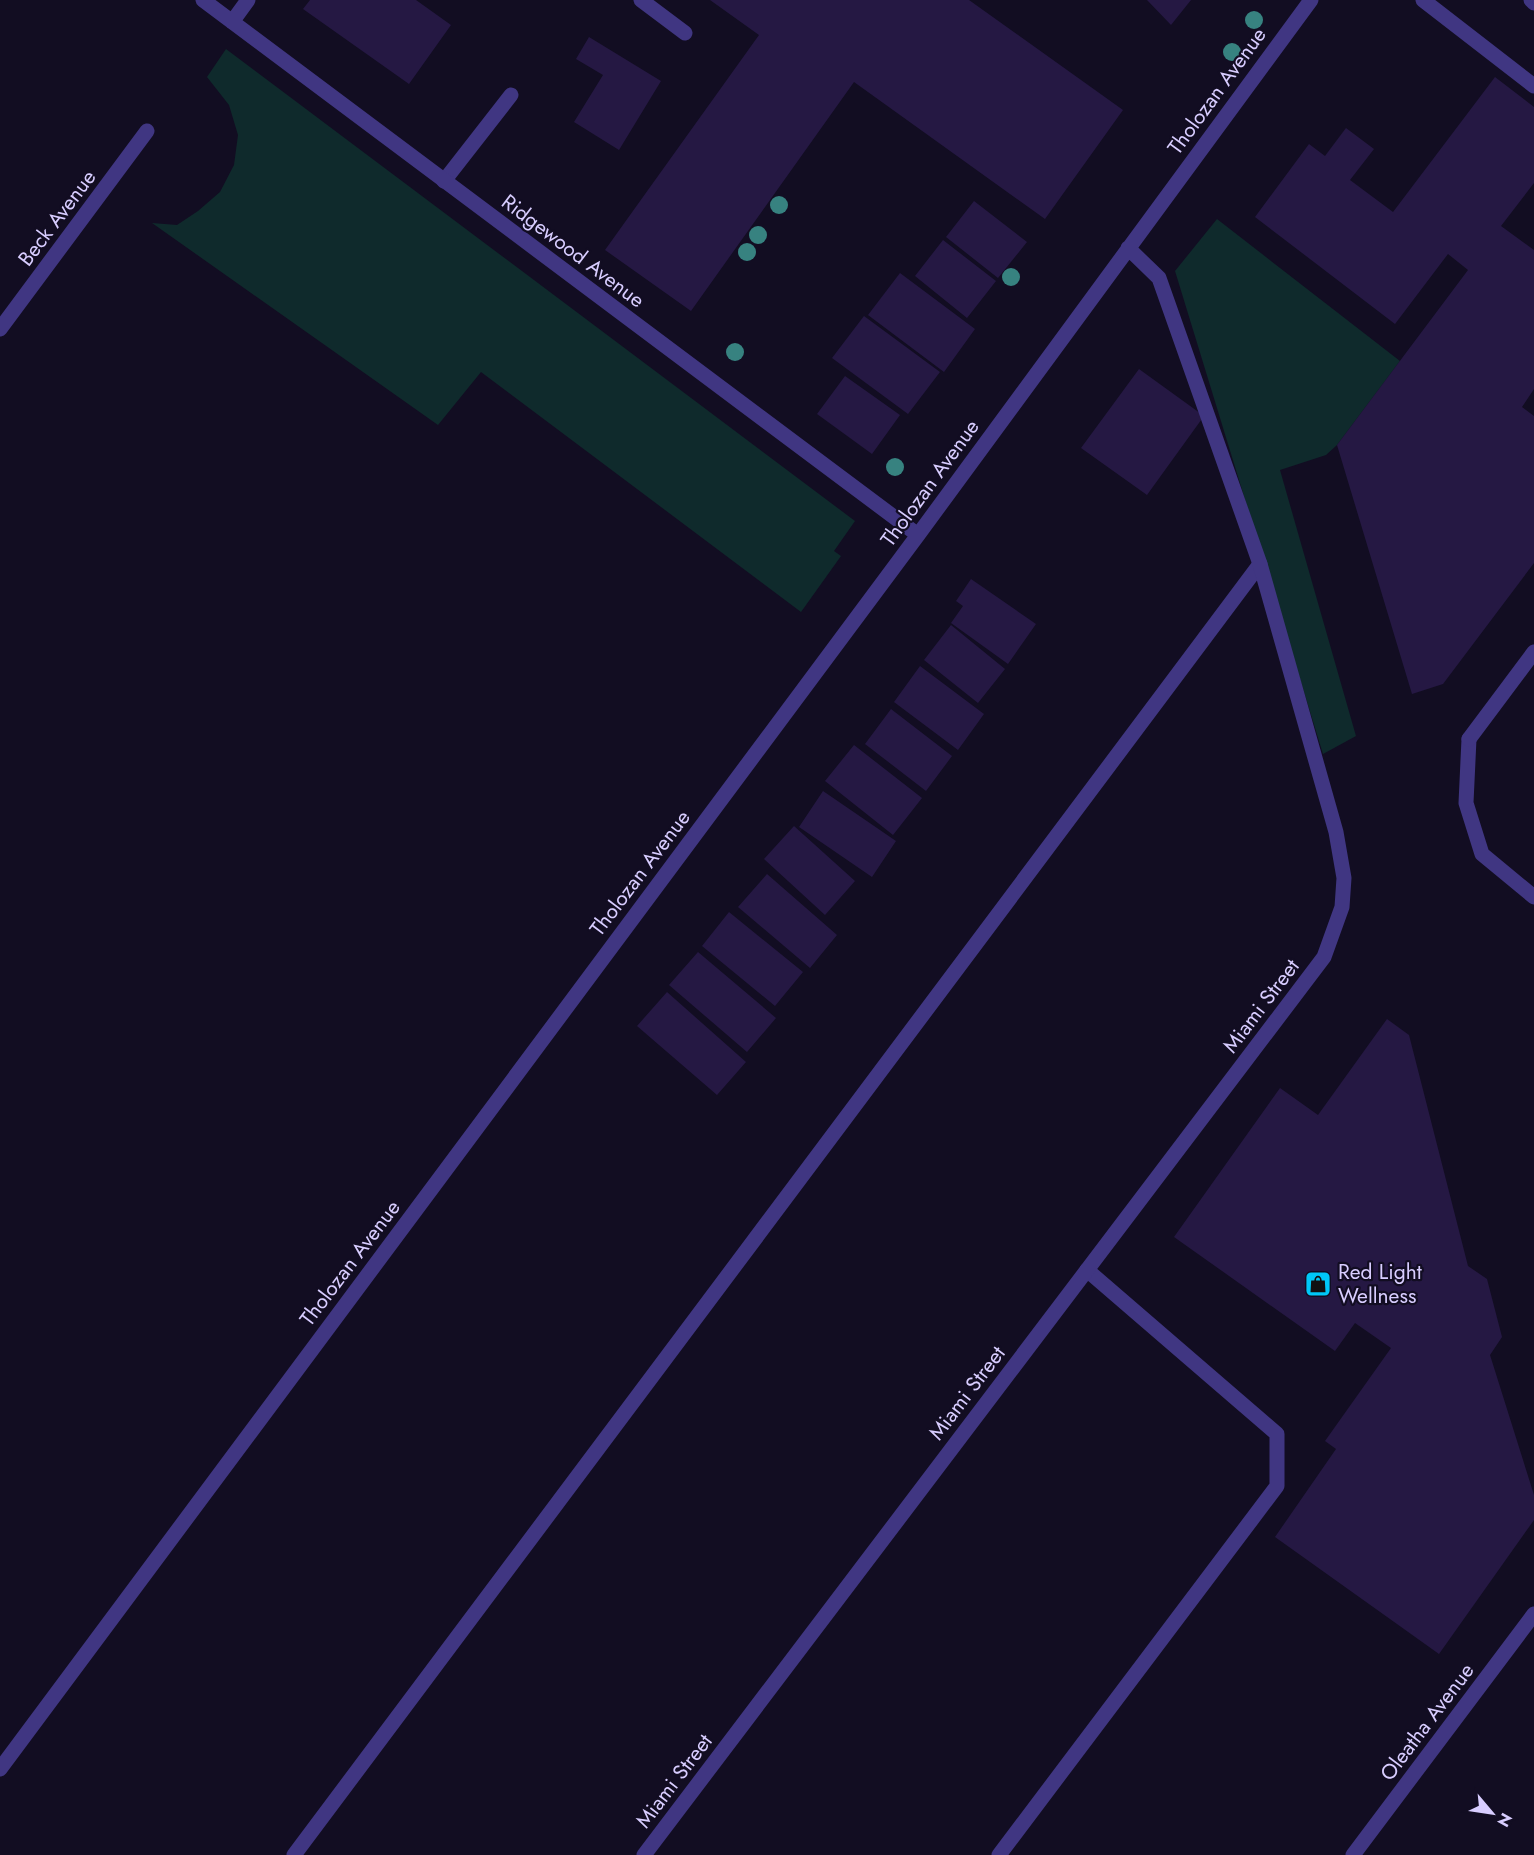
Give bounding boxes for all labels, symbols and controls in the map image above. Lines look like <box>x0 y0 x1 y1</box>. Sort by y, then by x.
street label: Tholozan Avenue <box>1161 21 1274 161</box>
street label: Beck Avenue <box>11 163 103 272</box>
street label: Ridgewood Avenue <box>495 187 651 315</box>
street label: Tholozan Avenue <box>874 413 987 553</box>
street label: Tholozan Avenue <box>583 804 697 942</box>
street label: Miami Street <box>1216 953 1306 1059</box>
street label: Tholozan Avenue <box>293 1194 407 1332</box>
place label: Red Light Wellness <box>1338 1257 1422 1311</box>
shop icon: Red Light Wellness <box>1303 1269 1333 1299</box>
street label: Miami Street <box>922 1340 1012 1446</box>
street label: Oleatha Avenue <box>1373 1657 1481 1787</box>
street label: Miami Street <box>629 1728 719 1834</box>
north arrow <box>1462 1783 1522 1843</box>
text: N <box>1492 1809 1518 1831</box>

